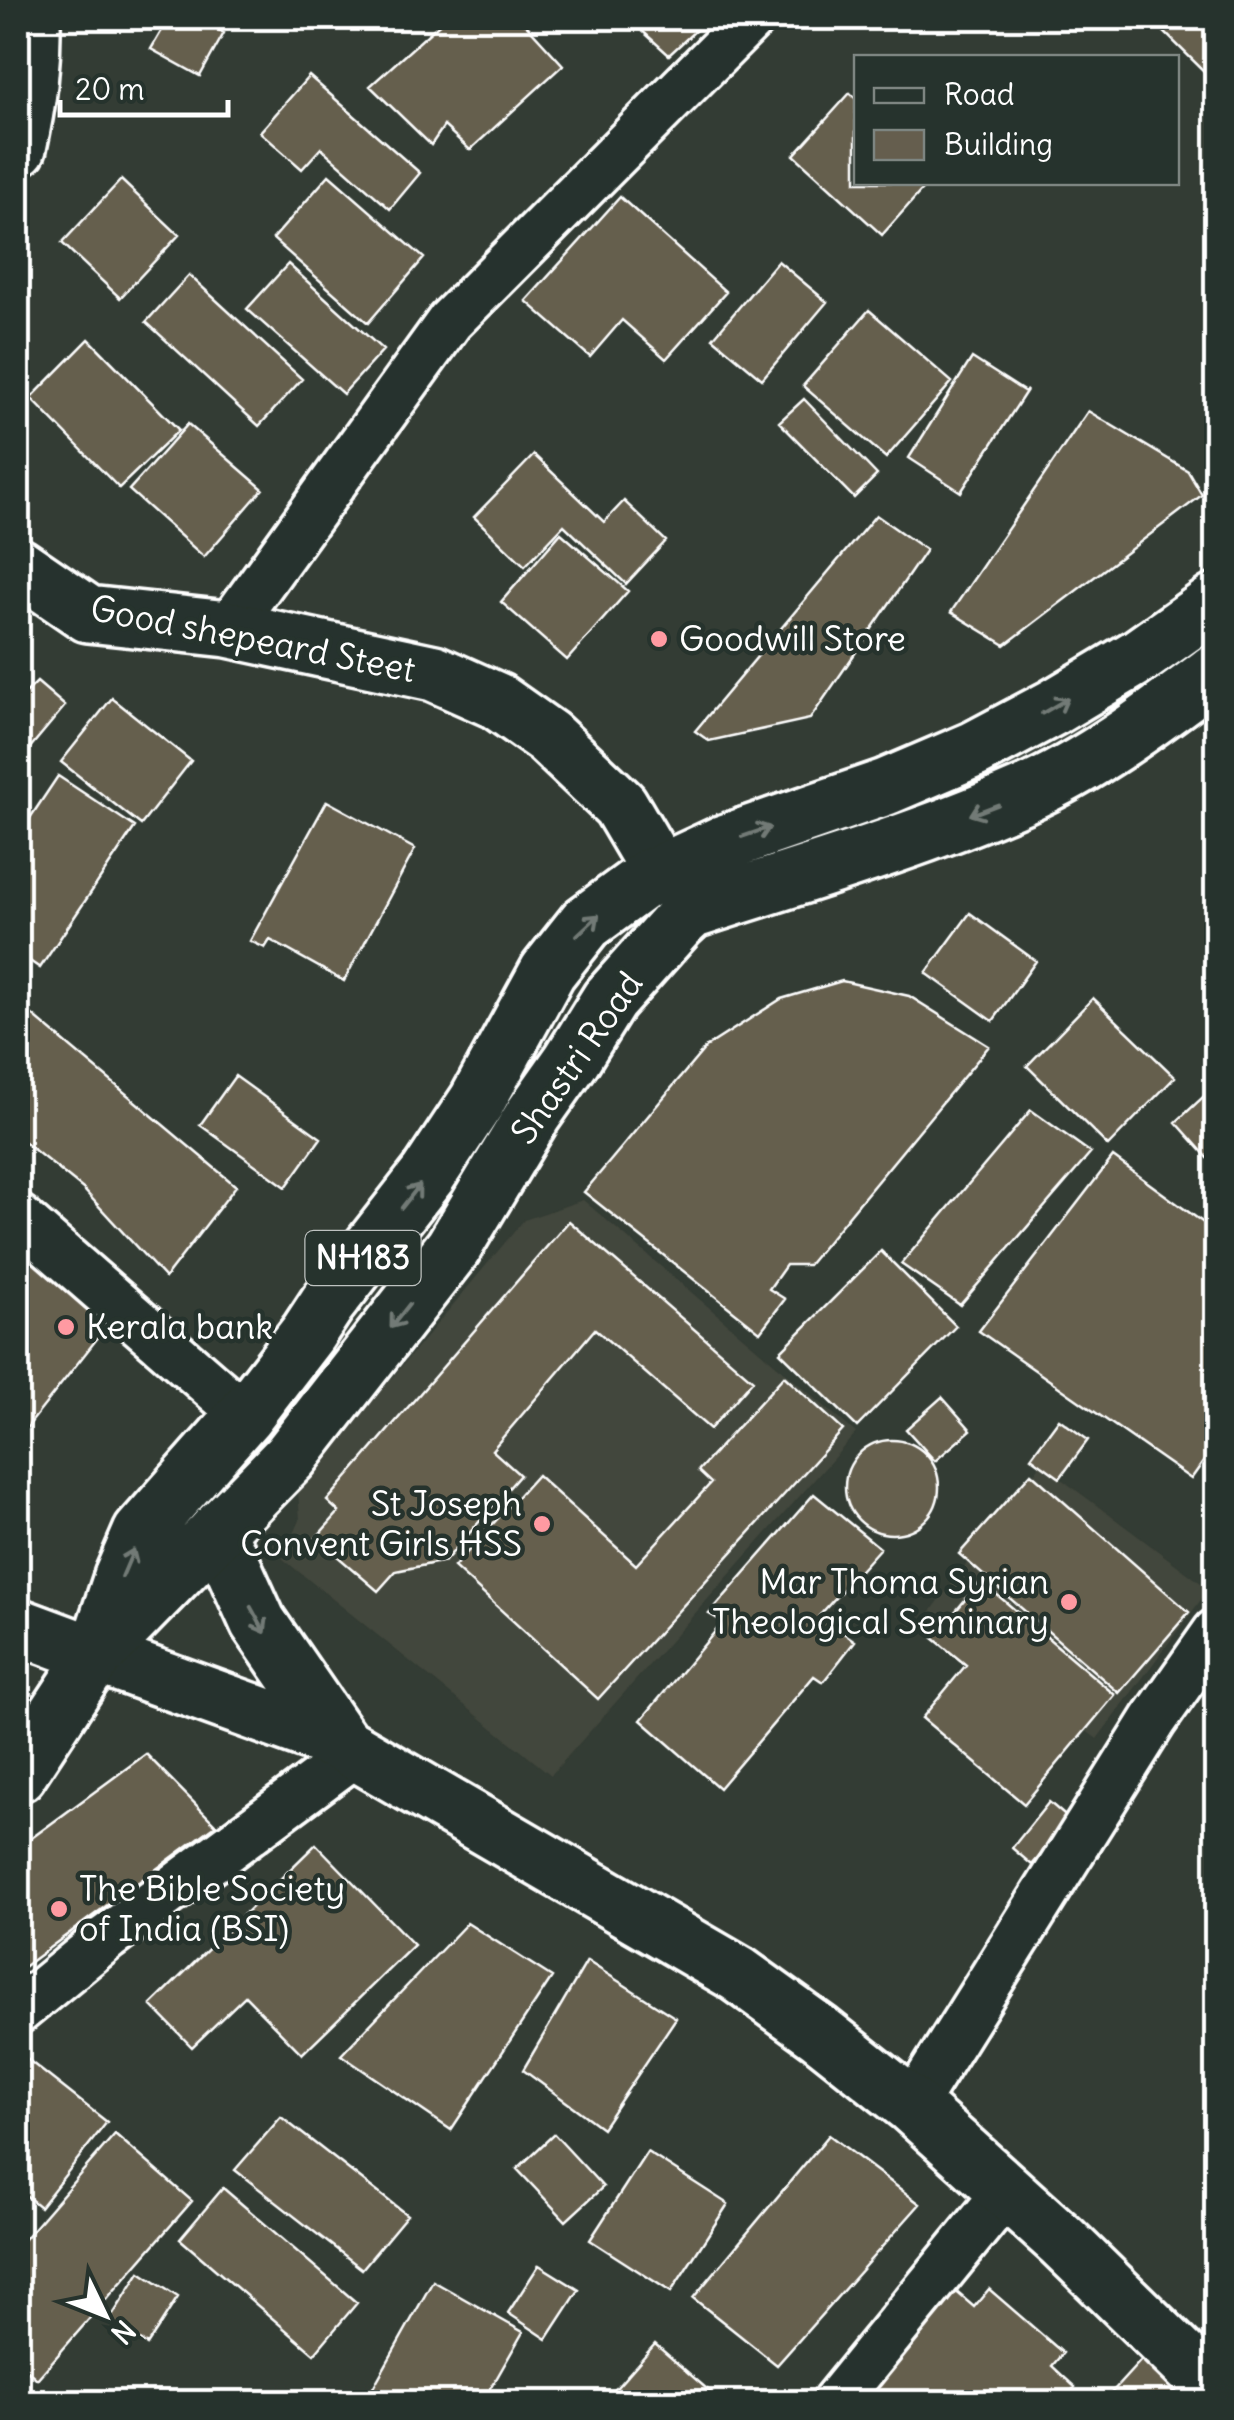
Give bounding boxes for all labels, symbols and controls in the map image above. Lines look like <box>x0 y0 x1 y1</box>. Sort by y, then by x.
scale bar <box>60 55 228 117</box>
legend <box>854 55 1179 185</box>
text: 20 m <box>75 70 145 108</box>
text: Road <box>944 75 1014 113</box>
text: Building <box>944 125 1053 163</box>
street label: Good shepeard Steet <box>87 585 420 691</box>
place label: Goodwill Store <box>679 616 906 660</box>
marker: Goodwill Store <box>648 628 670 650</box>
one-way arrow <box>1040 696 1069 716</box>
one-way arrow <box>969 802 1000 820</box>
one-way arrow <box>740 821 771 839</box>
one-way arrow <box>575 914 600 937</box>
street label: Shastri Road <box>501 963 652 1152</box>
one-way arrow <box>400 1184 422 1210</box>
road number: NH183 <box>306 1231 420 1285</box>
one-way arrow <box>389 1302 411 1328</box>
place label: Kerala bank <box>86 1304 273 1348</box>
marker: Kerala bank <box>55 1316 77 1338</box>
place label: St Joseph Convent Girls HSS <box>240 1481 522 1565</box>
marker: St Joseph Convent Girls HSS <box>531 1513 553 1535</box>
one-way arrow <box>120 1548 138 1579</box>
place label: Mar Thoma Syrian Theological Seminary <box>712 1559 1049 1643</box>
marker: Mar Thoma Syrian Theological Seminary <box>1058 1591 1080 1613</box>
one-way arrow <box>249 1604 268 1634</box>
place label: The Bible Society of India (BSI) <box>79 1866 345 1950</box>
marker: The Bible Society of India (BSI) <box>48 1898 70 1920</box>
north arrow <box>55 2265 155 2365</box>
text: N <box>104 2313 143 2351</box>

